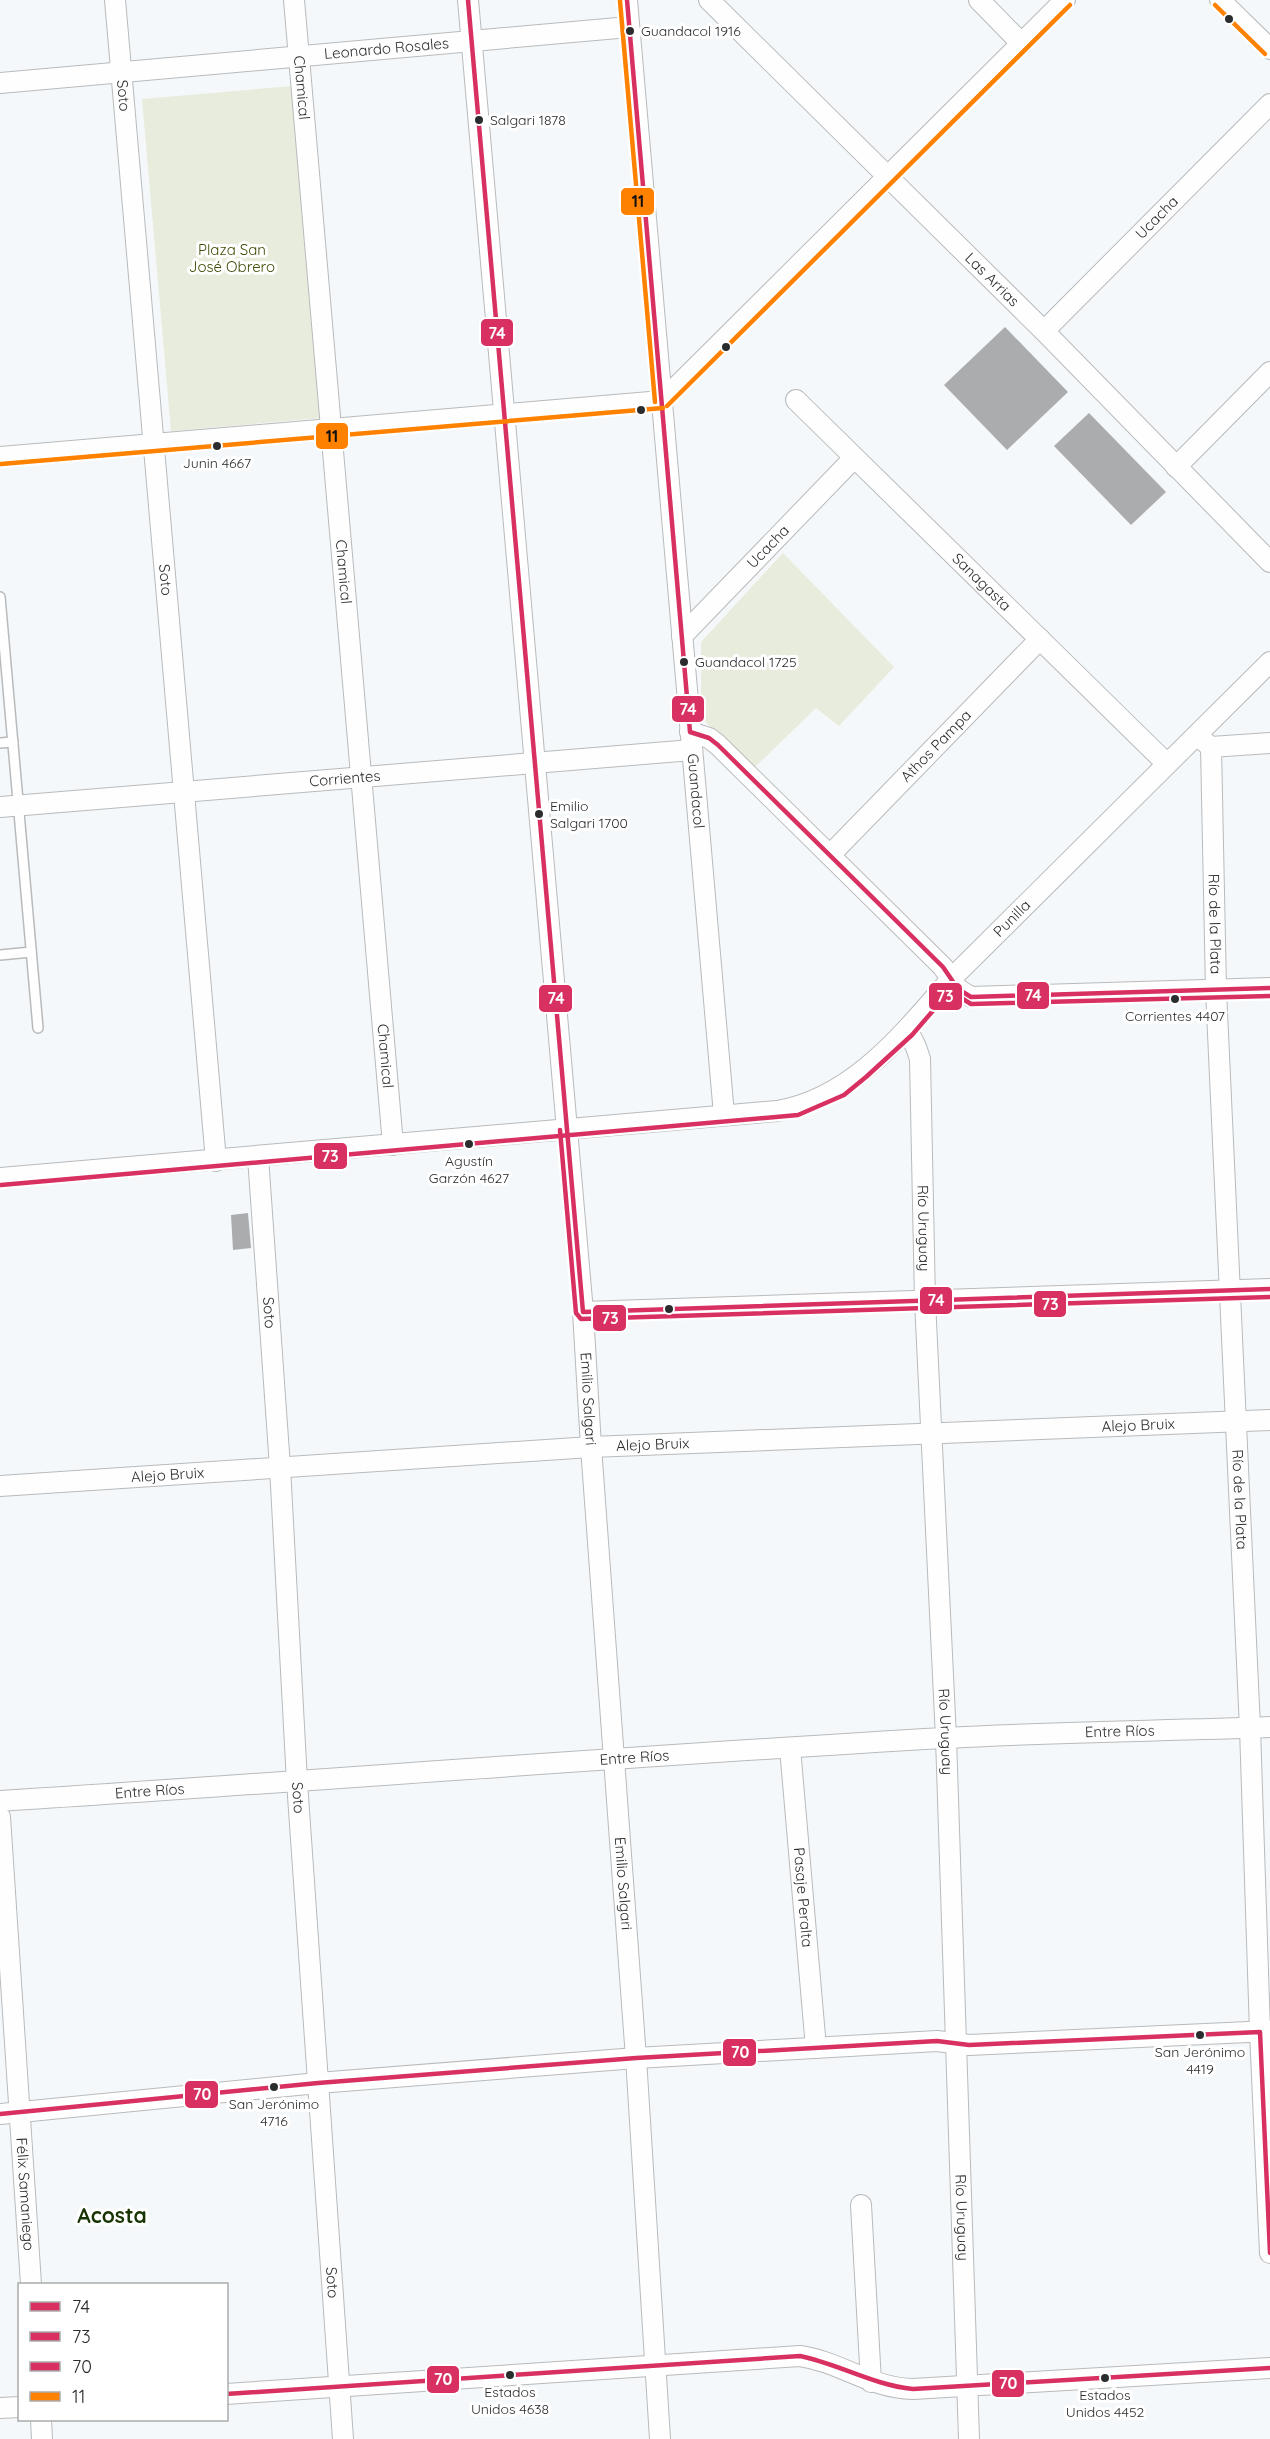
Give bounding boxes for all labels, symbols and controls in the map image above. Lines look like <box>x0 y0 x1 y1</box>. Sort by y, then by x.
unlabelled marker <box>1223 13 1235 25</box>
place label: Guandacol 1916 <box>641 22 741 40</box>
marker: Guandacol 1916 <box>624 25 636 37</box>
street label: Leonardo Rosales <box>323 33 450 63</box>
street label: Chamical <box>290 55 314 121</box>
street label: Soto <box>113 79 135 112</box>
place label: Salgari 1878 <box>490 111 566 129</box>
marker: Salgari 1878 <box>473 114 485 126</box>
line badge: 11 <box>620 187 655 216</box>
text: 11 <box>632 191 644 211</box>
street label: Ucacha <box>1131 192 1182 243</box>
park label: Plaza San José Obrero <box>189 240 275 276</box>
street label: Las Arrias <box>961 248 1024 310</box>
line badge: 74 <box>480 318 514 347</box>
text: 74 <box>488 323 506 343</box>
unlabelled marker <box>720 341 732 353</box>
unlabelled marker <box>635 404 647 416</box>
line badge: 11 <box>315 422 349 450</box>
text: 11 <box>326 426 338 446</box>
marker: Junin 4667 <box>211 440 223 452</box>
place label: Junin 4667 <box>183 454 251 472</box>
street label: Ucacha <box>743 521 793 572</box>
street label: Chamical <box>332 539 356 605</box>
street label: Sanagasta <box>949 549 1015 615</box>
street label: Soto <box>155 563 177 596</box>
place label: Guandacol 1725 <box>695 653 797 671</box>
marker: Guandacol 1725 <box>678 656 690 668</box>
line badge: 74 <box>671 695 705 723</box>
text: 74 <box>679 699 697 719</box>
street label: Athos Pampa <box>896 706 975 786</box>
street label: Guandacol <box>684 753 709 829</box>
street label: Corrientes <box>308 766 381 790</box>
place label: Emilio Salgari 1700 <box>550 797 628 832</box>
marker: Emilio Salgari 1700 <box>533 808 545 820</box>
street label: Río de la Plata <box>1205 874 1226 974</box>
street label: Punilla <box>989 895 1034 941</box>
line badge: 74 <box>1016 981 1050 1010</box>
line badge: 73 <box>928 982 963 1011</box>
line badge: 74 <box>538 984 573 1013</box>
text: 74 <box>1024 985 1042 1005</box>
text: 73 <box>936 986 954 1006</box>
text: 74 <box>547 988 565 1008</box>
marker: Corrientes 4407 <box>1169 993 1181 1005</box>
place label: Corrientes 4407 <box>1125 1007 1225 1025</box>
street label: Chamical <box>374 1023 398 1089</box>
marker: Agustín Garzón 4627 <box>463 1138 475 1150</box>
line badge: 73 <box>313 1142 348 1170</box>
text: 73 <box>321 1146 339 1166</box>
place label: Agustín Garzón 4627 <box>429 1152 509 1187</box>
street label: Río Uruguay <box>914 1185 934 1272</box>
line badge: 74 <box>919 1286 953 1315</box>
text: 74 <box>927 1290 945 1310</box>
line badge: 73 <box>1033 1290 1067 1318</box>
text: 73 <box>1041 1294 1059 1314</box>
street label: Soto <box>259 1296 280 1329</box>
unlabelled marker <box>663 1303 675 1315</box>
line badge: 73 <box>592 1304 627 1332</box>
text: 73 <box>601 1308 619 1328</box>
street label: Emilio Salgari <box>576 1352 601 1446</box>
street label: Alejo Bruix <box>1101 1414 1175 1436</box>
street label: Alejo Bruix <box>616 1433 690 1455</box>
street label: Río de la Plata <box>1228 1449 1252 1550</box>
street label: Alejo Bruix <box>130 1463 205 1486</box>
street label: Río Uruguay <box>935 1688 957 1775</box>
street label: Entre Ríos <box>1085 1720 1155 1741</box>
street label: Entre Ríos <box>599 1745 670 1769</box>
street label: Entre Ríos <box>114 1779 185 1802</box>
street label: Soto <box>288 1781 309 1814</box>
street label: Emilio Salgari <box>611 1836 637 1931</box>
street label: Pasaje Peralta <box>790 1847 817 1948</box>
marker: San Jerónimo 4419 <box>1194 2029 1206 2041</box>
line badge: 70 <box>722 2038 757 2067</box>
text: 70 <box>731 2042 749 2062</box>
place label: San Jerónimo 4419 <box>1155 2043 1245 2078</box>
line badge: 70 <box>184 2080 219 2109</box>
marker: San Jerónimo 4716 <box>268 2081 280 2093</box>
text: 70 <box>193 2084 211 2104</box>
place label: San Jerónimo 4716 <box>229 2095 319 2130</box>
street label: Félix Samaniego <box>12 2137 39 2251</box>
street label: Río Uruguay <box>951 2174 973 2261</box>
district label: Acosta <box>77 2202 147 2228</box>
street label: Soto <box>322 2266 343 2299</box>
legend <box>18 2283 228 2421</box>
text: 74 <box>72 2295 90 2318</box>
text: 73 <box>72 2325 91 2348</box>
text: 70 <box>72 2355 92 2378</box>
line badge: 70 <box>426 2365 460 2394</box>
text: 70 <box>434 2369 452 2389</box>
marker: Estados Unidos 4638 <box>504 2369 516 2381</box>
line badge: 70 <box>991 2369 1025 2398</box>
marker: Estados Unidos 4452 <box>1099 2372 1111 2384</box>
text: 70 <box>999 2373 1017 2393</box>
place label: Estados Unidos 4638 <box>471 2383 549 2418</box>
text: 11 <box>72 2385 85 2408</box>
place label: Estados Unidos 4452 <box>1066 2386 1145 2421</box>

